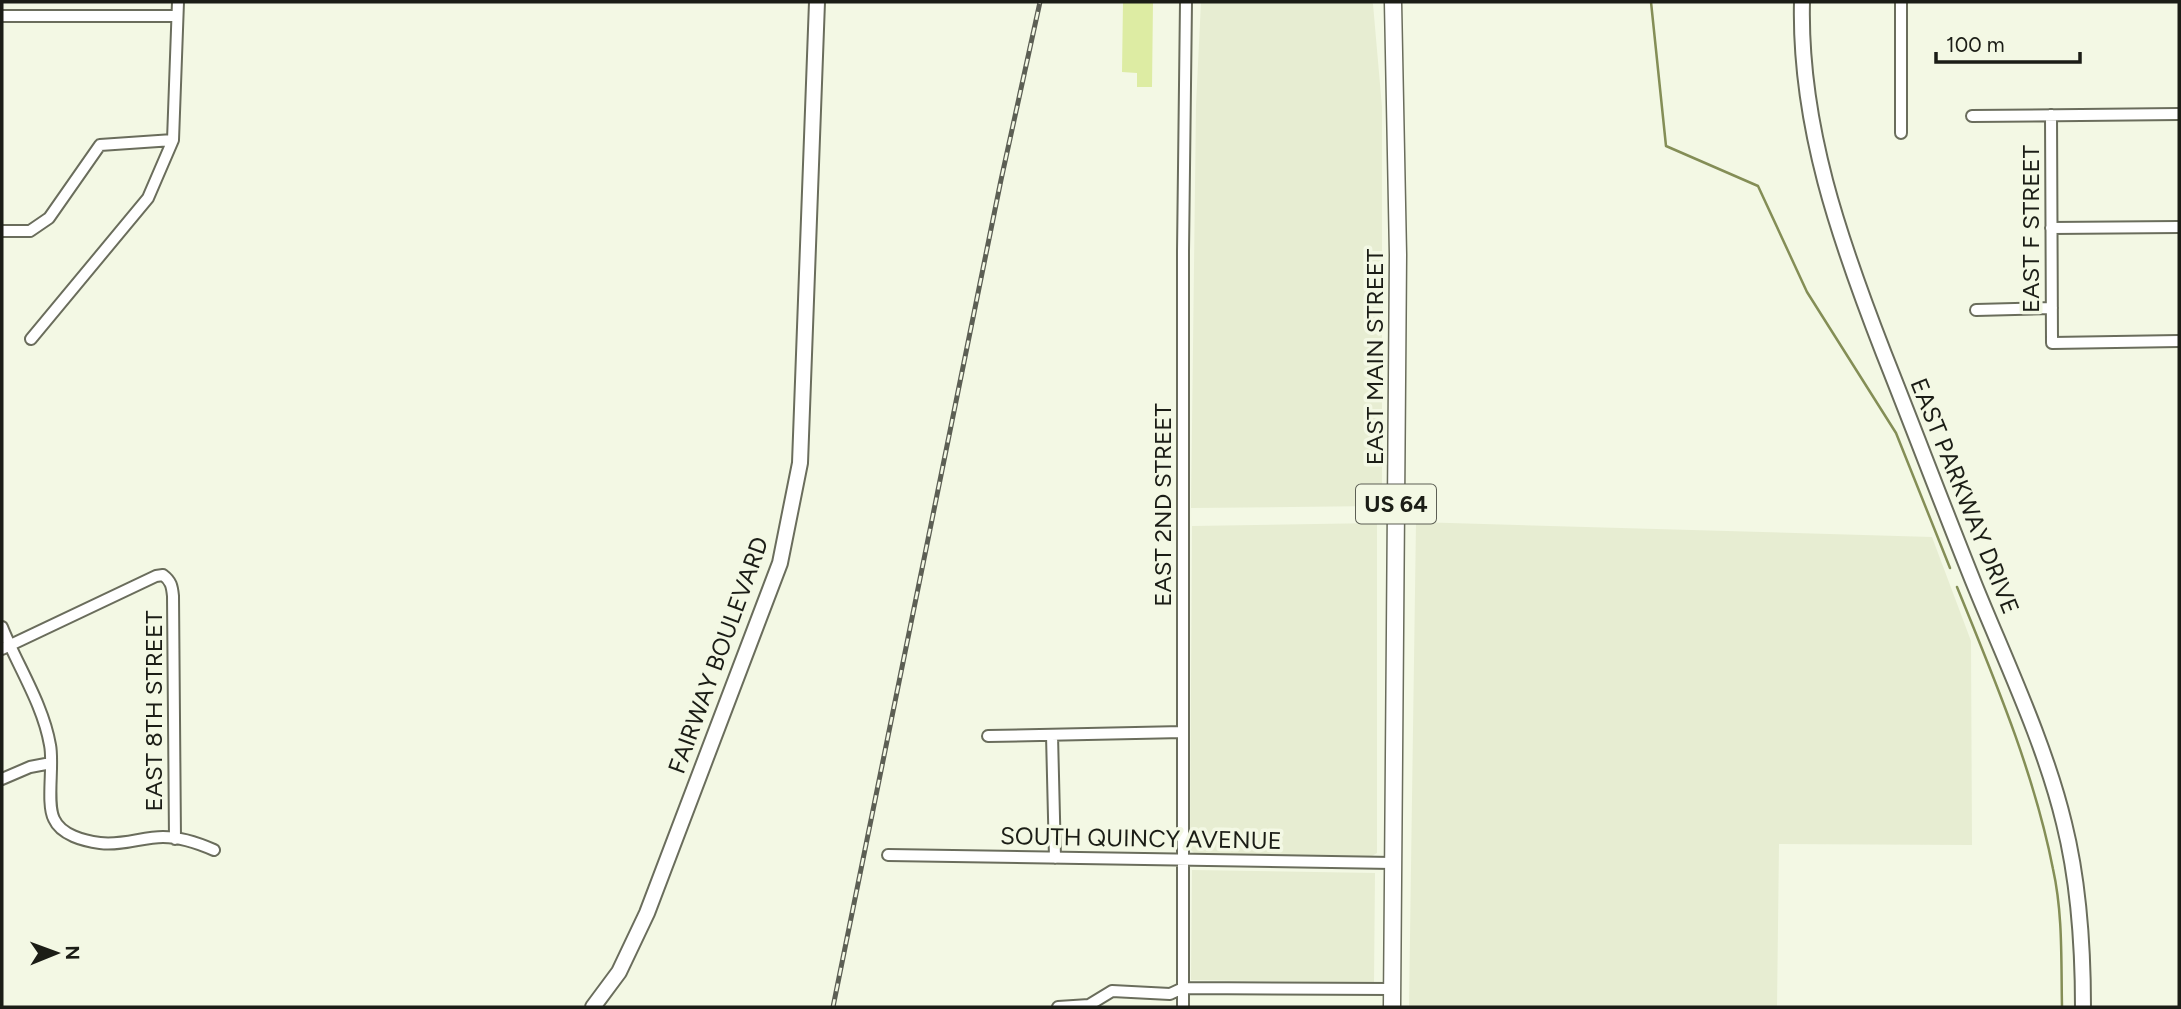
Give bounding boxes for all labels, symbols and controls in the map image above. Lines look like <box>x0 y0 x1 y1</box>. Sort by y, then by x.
scale bar <box>1936 21 2080 65</box>
text: 100 m <box>1946 32 2005 57</box>
street label: EAST F STREET <box>2016 145 2045 313</box>
street label: EAST MAIN STREET <box>1360 249 1389 465</box>
street label: EAST PARKWAY DRIVE <box>1904 374 2026 618</box>
street label: EAST 2ND STREET <box>1148 403 1177 607</box>
road number: US 64 <box>1356 484 1436 524</box>
street label: FAIRWAY BOULEVARD <box>662 533 774 777</box>
street label: EAST 8TH STREET <box>139 611 168 811</box>
street label: SOUTH QUINCY AVENUE <box>1000 821 1282 855</box>
north arrow <box>21 918 91 988</box>
text: N <box>61 945 84 960</box>

